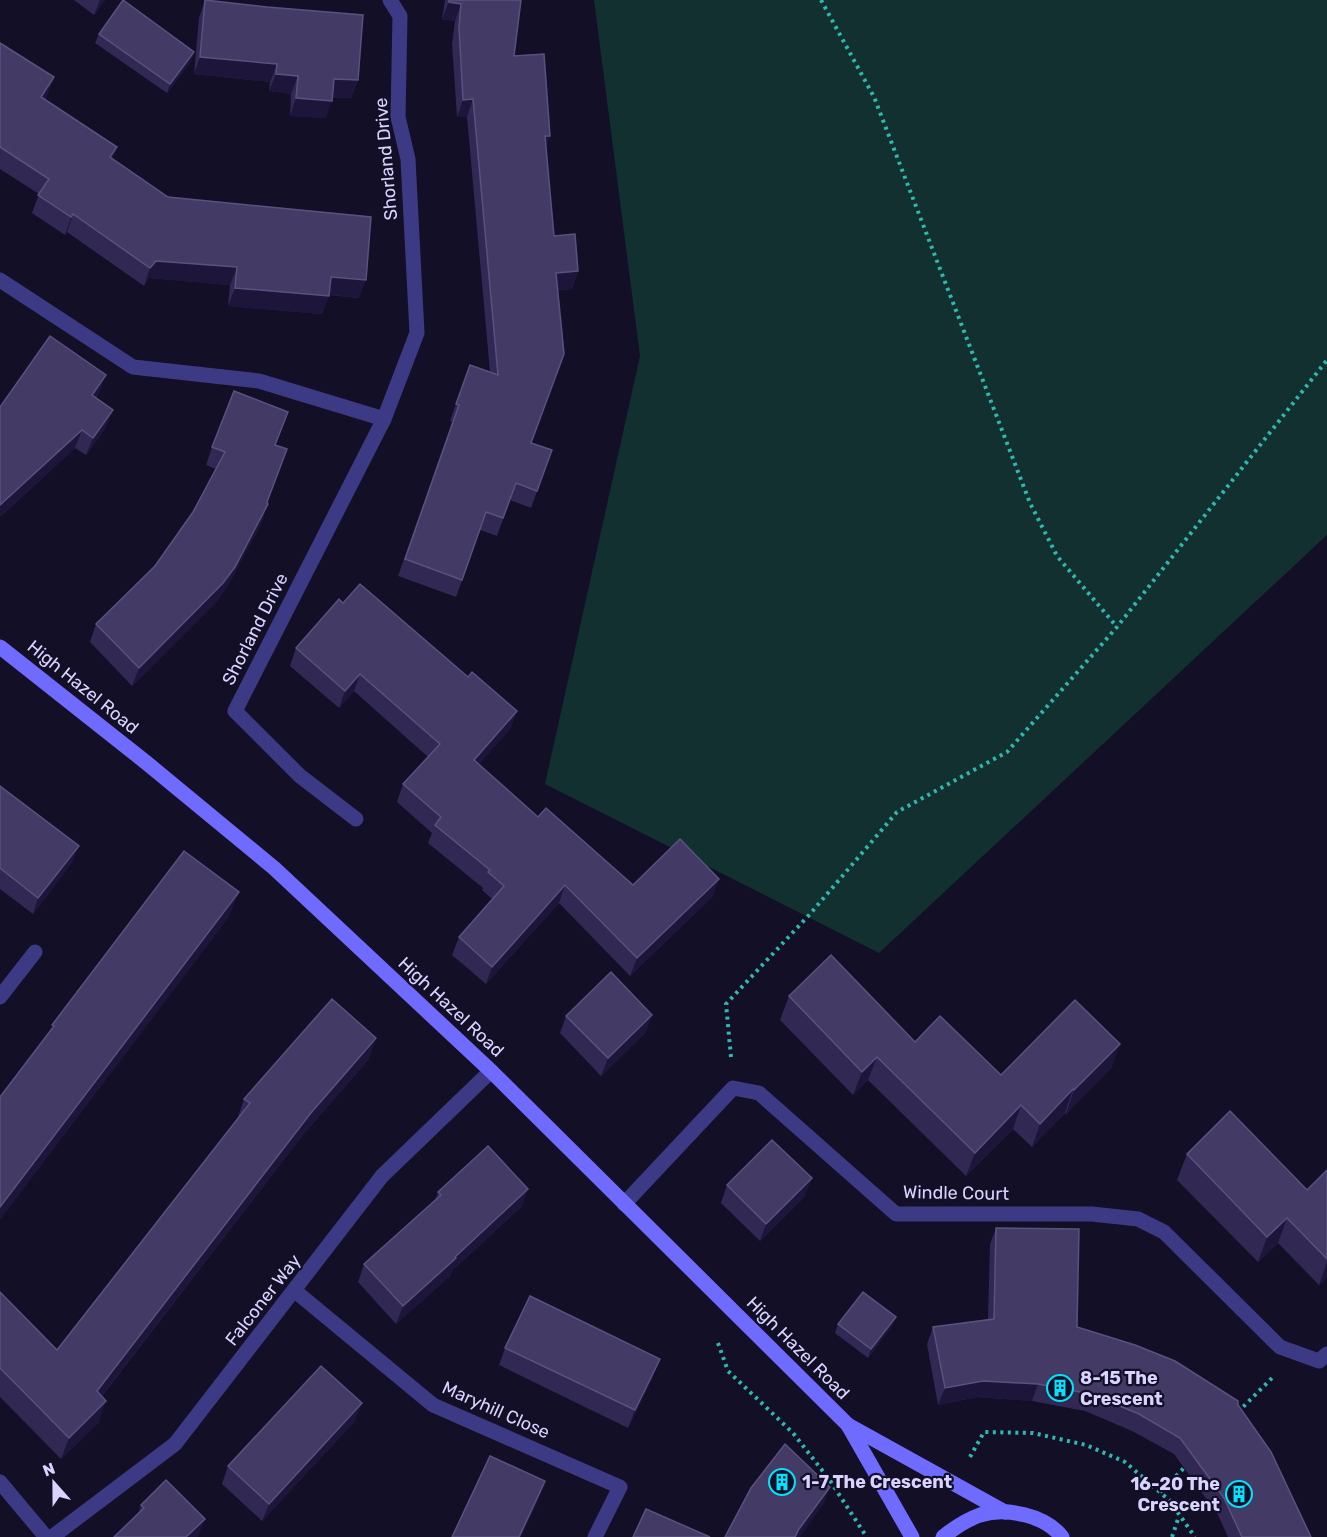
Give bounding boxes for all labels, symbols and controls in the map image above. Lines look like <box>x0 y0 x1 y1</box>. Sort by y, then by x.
street label: Shorland Drive <box>370 97 402 221</box>
street label: Shorland Drive <box>217 569 293 689</box>
street label: High Hazel Road <box>23 635 143 739</box>
street label: High Hazel Road <box>394 952 508 1062</box>
street label: Windle Court <box>903 1181 1009 1205</box>
street label: Falconer Way <box>221 1250 306 1350</box>
street label: High Hazel Road <box>742 1292 854 1404</box>
place label: 8-15 The Crescent <box>1080 1367 1163 1410</box>
building icon: 8-15 The Crescent <box>1045 1373 1075 1403</box>
street label: Maryhill Close <box>439 1376 553 1444</box>
north arrow <box>24 1453 84 1513</box>
text: N <box>40 1459 58 1480</box>
building icon: 1-7 The Crescent <box>767 1467 797 1497</box>
place label: 1-7 The Crescent <box>802 1471 952 1493</box>
place label: 16-20 The Crescent <box>1130 1473 1220 1516</box>
building icon: 16-20 The Crescent <box>1224 1479 1254 1509</box>

